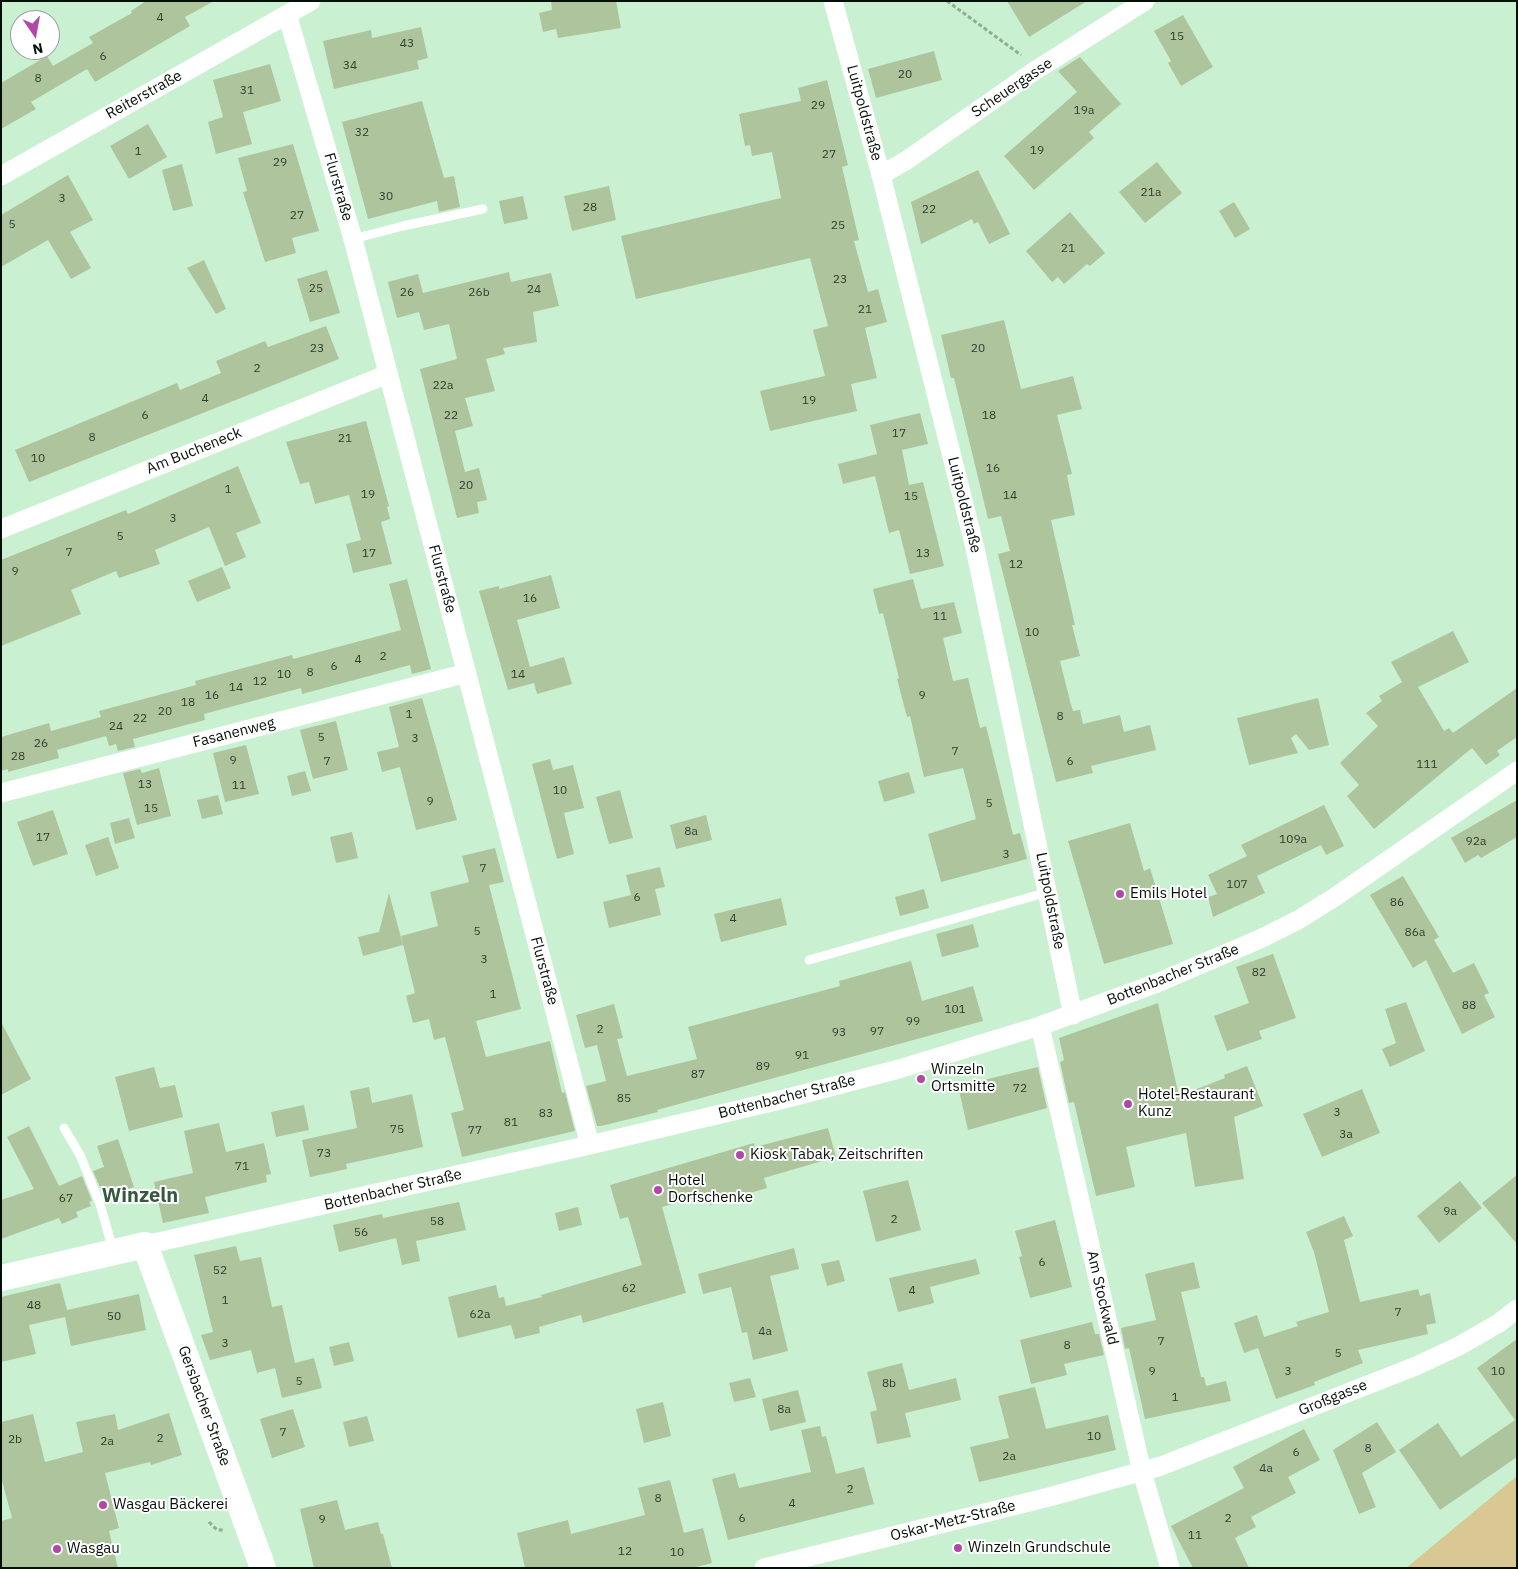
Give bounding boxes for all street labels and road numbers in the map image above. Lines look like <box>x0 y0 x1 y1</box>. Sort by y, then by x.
street label: Scheuergasse <box>968 54 1056 122</box>
street label: Luitpoldstraße <box>843 63 885 163</box>
street label: Reiterstraße <box>103 67 185 123</box>
street label: Flurstraße <box>320 151 356 223</box>
street label: Am Bucheneck <box>144 424 244 478</box>
street label: Luitpoldstraße <box>943 455 985 555</box>
street label: Flurstraße <box>424 543 460 615</box>
street label: Fasanenweg <box>191 714 277 752</box>
street label: Luitpoldstraße <box>1032 851 1068 951</box>
street label: Flurstraße <box>526 935 562 1007</box>
street label: Bottenbacher Straße <box>1104 940 1242 1010</box>
street label: Bottenbacher Straße <box>717 1071 857 1123</box>
street label: Bottenbacher Straße <box>322 1165 464 1215</box>
street label: Am Stockwald <box>1082 1249 1122 1347</box>
street label: Gersbacher Straße <box>174 1343 234 1469</box>
street label: Großgasse <box>1296 1376 1370 1420</box>
street label: Oskar-Metz-Straße <box>889 1497 1017 1545</box>

